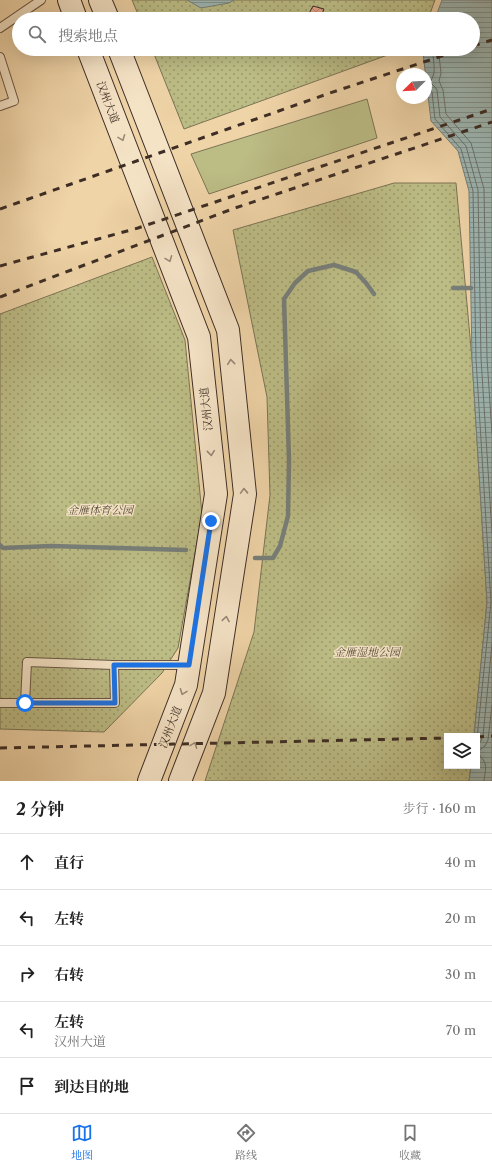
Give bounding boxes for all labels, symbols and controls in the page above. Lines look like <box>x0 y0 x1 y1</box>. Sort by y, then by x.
search box <box>12 12 480 56</box>
icon: search <box>26 23 48 45</box>
text: 搜索地点 <box>58 26 118 45</box>
north arrow <box>396 68 432 104</box>
street label: 汉州大道 <box>94 79 122 125</box>
one-way arrow <box>117 134 125 141</box>
one-way arrow <box>164 255 172 262</box>
one-way arrow <box>227 359 236 365</box>
street label: 汉州大道 <box>197 386 215 432</box>
one-way arrow <box>206 450 215 456</box>
one-way arrow <box>240 488 249 494</box>
park label: 金雁体育公园 <box>67 503 135 517</box>
route end <box>202 512 220 530</box>
one-way arrow <box>221 616 230 622</box>
park label: 金雁湿地公园 <box>334 645 402 659</box>
one-way arrow <box>180 688 188 695</box>
route start <box>16 694 34 712</box>
street label: 汉州大道 <box>156 704 184 750</box>
map controls <box>444 733 480 769</box>
button: layers <box>444 733 480 769</box>
one-way arrow <box>190 741 198 748</box>
text: 2 分钟 <box>16 799 64 819</box>
text: 步行 · 160 m <box>403 800 476 816</box>
icon: ahead <box>16 851 38 873</box>
text: 直行 <box>54 853 84 872</box>
text: 40 m <box>445 854 476 870</box>
icon: left <box>16 907 38 929</box>
text: 左转 <box>54 909 84 928</box>
text: 20 m <box>445 910 476 926</box>
icon: right <box>16 963 38 985</box>
text: 右转 <box>54 965 84 984</box>
text: 30 m <box>445 966 476 982</box>
text: 左转 <box>54 1012 84 1031</box>
icon: left <box>16 1019 38 1041</box>
text: 70 m <box>446 1022 476 1038</box>
text: 汉州大道 <box>54 1033 106 1049</box>
icon: arrive <box>16 1075 38 1097</box>
text: 到达目的地 <box>54 1077 129 1096</box>
tab: 地图 <box>71 1122 93 1162</box>
tab: 路线 <box>235 1122 257 1162</box>
tab: 收藏 <box>399 1122 421 1162</box>

